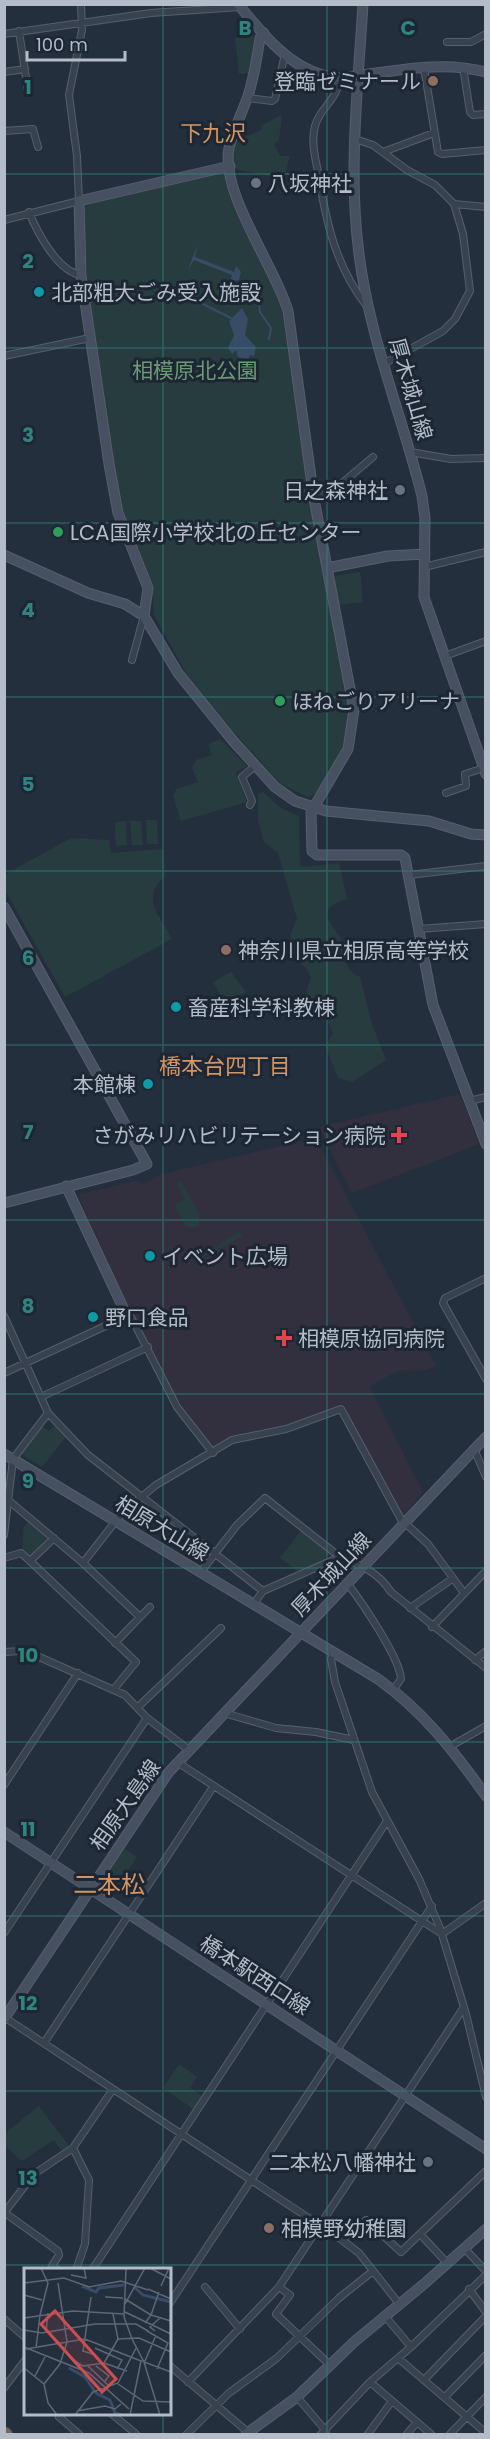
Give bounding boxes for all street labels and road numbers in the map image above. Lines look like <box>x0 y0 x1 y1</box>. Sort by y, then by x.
street label: 厚木城山線 <box>383 335 439 443</box>
street label: 相原大山線 <box>110 1489 214 1567</box>
street label: 厚木城山線 <box>285 1526 377 1622</box>
street label: 相原大島線 <box>83 1754 167 1856</box>
street label: 橋本駅西口線 <box>194 1929 316 2021</box>

